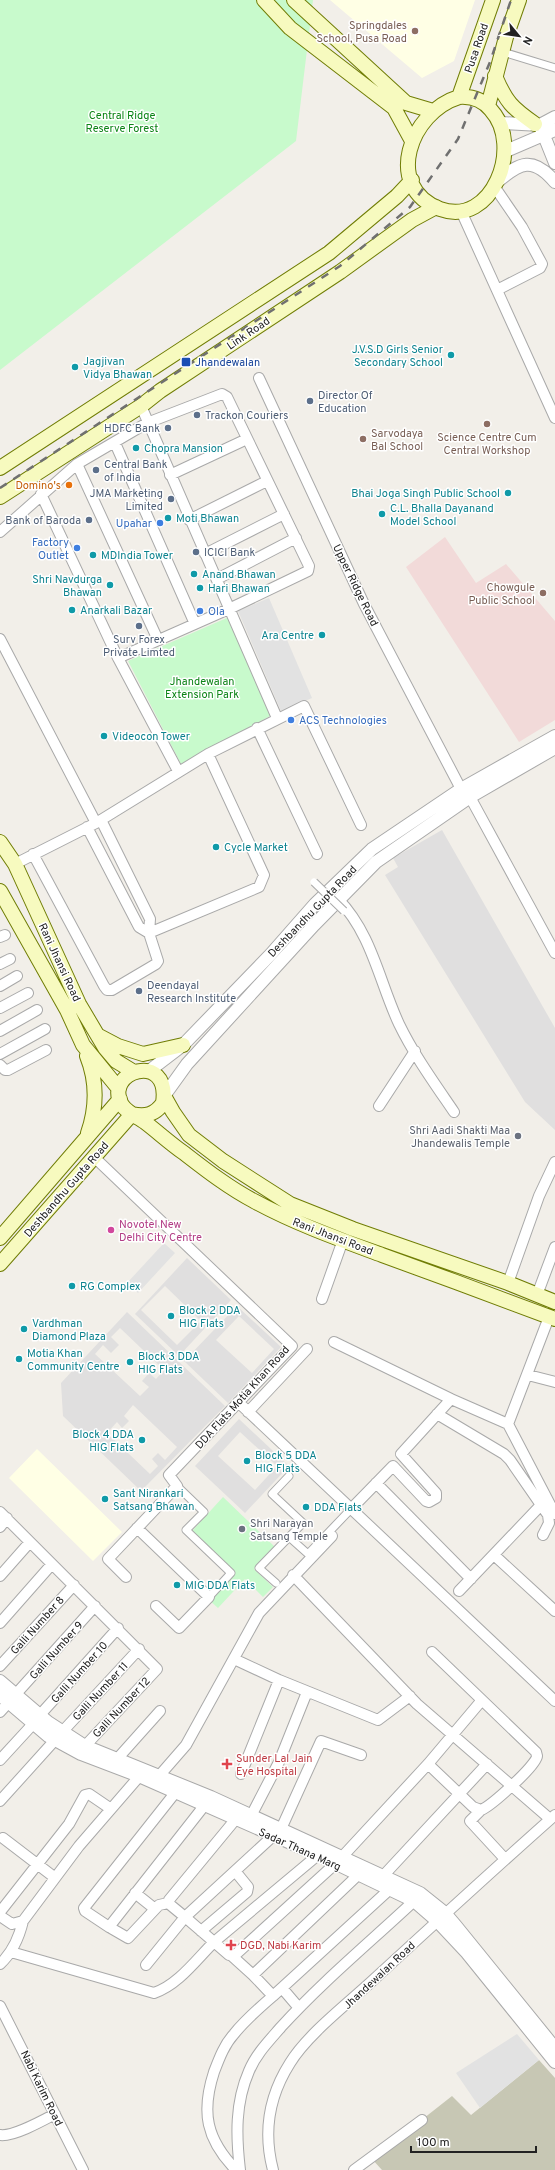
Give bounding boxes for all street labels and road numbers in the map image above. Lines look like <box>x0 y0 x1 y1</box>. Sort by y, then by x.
street label: Pusa Road <box>462 22 492 75</box>
street label: Link Road <box>224 314 273 353</box>
street label: Upper Ridge Road <box>329 542 381 629</box>
street label: Deshbandhu Gupta Road <box>265 863 360 960</box>
street label: Rani Jhansi Road <box>35 921 83 1004</box>
street label: Deshbandhu Gupta Road <box>21 1139 112 1240</box>
street label: Rani Jhansi Road <box>290 1215 375 1259</box>
street label: DDA Flats Motia Khan Road <box>193 1343 293 1452</box>
street label: Galli Number 8 <box>8 1594 68 1658</box>
street label: Galli Number 9 <box>27 1619 87 1683</box>
street label: Galli Number 10 <box>48 1639 111 1706</box>
street label: Galli Number 11 <box>70 1659 132 1724</box>
street label: Galli Number 12 <box>90 1674 153 1741</box>
street label: Sadar Thana Marg <box>256 1825 343 1874</box>
street label: Jhandewalan Road <box>341 1939 419 2013</box>
street label: Nabi Karim Road <box>17 2048 65 2128</box>

